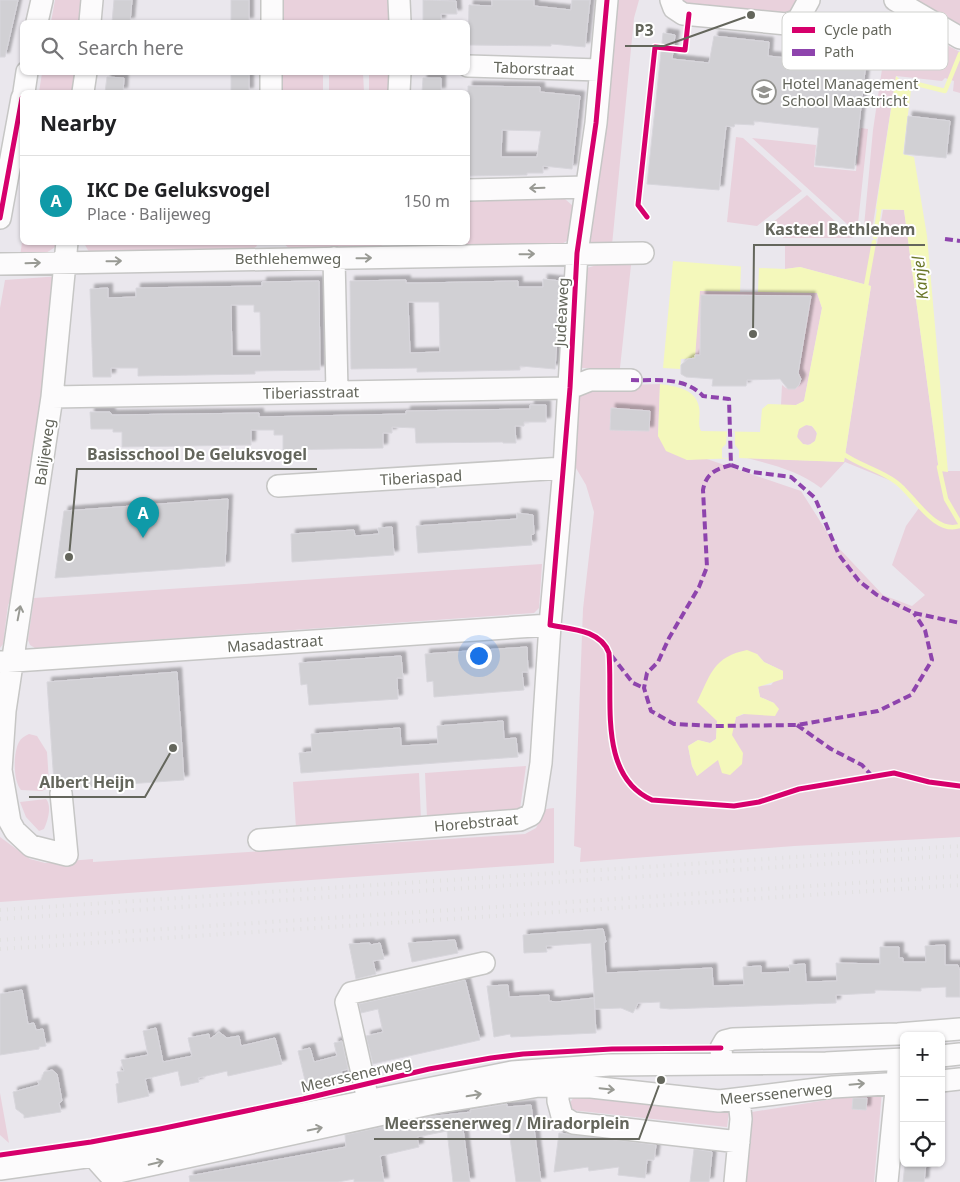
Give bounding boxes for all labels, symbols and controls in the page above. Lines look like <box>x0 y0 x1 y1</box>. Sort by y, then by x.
legend <box>782 12 948 70</box>
callout: P3 <box>625 15 664 46</box>
text: P3 <box>634 19 654 41</box>
search box <box>20 20 470 75</box>
text: Cycle path <box>824 20 892 39</box>
icon: search <box>38 34 66 62</box>
text: Search here <box>78 35 184 61</box>
text: Path <box>824 42 854 61</box>
street label: Taborstraat <box>493 57 575 79</box>
place label: Hotel Management School Maastricht <box>782 73 919 110</box>
school or university icon: Hotel Management School Maastricht <box>751 79 777 105</box>
text: Nearby <box>40 109 116 137</box>
text: IKC De Geluksvogel <box>87 177 270 203</box>
one-way arrow <box>529 184 545 193</box>
text: A <box>50 190 62 212</box>
text: 150 m <box>403 190 450 212</box>
text: Place · Balijeweg <box>87 203 211 225</box>
callout: Kasteel Bethlehem <box>754 214 925 245</box>
text: Kasteel Bethlehem <box>765 218 915 240</box>
street label: Bethlehemweg <box>235 248 341 268</box>
one-way arrow <box>518 249 535 259</box>
one-way arrow <box>356 253 372 262</box>
water label: Kanjel <box>907 254 933 301</box>
one-way arrow <box>106 256 122 266</box>
one-way arrow <box>24 258 41 268</box>
street label: Judeaweg <box>549 277 573 349</box>
street label: Tiberiasstraat <box>263 381 360 403</box>
street label: Balijeweg <box>29 417 59 487</box>
callout: Basisschool De Geluksvogel <box>77 438 317 469</box>
text: Basisschool De Geluksvogel <box>87 443 307 465</box>
street label: Tiberiaspad <box>379 465 463 489</box>
pin: A <box>127 497 159 538</box>
one-way arrow <box>15 605 25 621</box>
street label: Masadastraat <box>226 630 324 656</box>
your location <box>466 643 492 669</box>
callout: Albert Heijn <box>29 766 145 797</box>
text: Albert Heijn <box>39 771 135 793</box>
street label: Horebstraat <box>433 808 520 836</box>
map controls <box>900 1032 945 1167</box>
button: + <box>900 1032 945 1077</box>
street label: Meerssenerweg <box>299 1052 413 1096</box>
street label: Meerssenerweg <box>719 1077 833 1109</box>
button: − <box>900 1077 945 1122</box>
one-way arrow <box>849 1080 865 1089</box>
one-way arrow <box>599 1084 615 1094</box>
one-way arrow <box>466 1090 482 1100</box>
callout: Meerssenerweg / Miradorplein <box>374 1108 639 1139</box>
text: Meerssenerweg / Miradorplein <box>384 1112 630 1134</box>
button: locate <box>900 1122 945 1167</box>
one-way arrow <box>306 1123 322 1133</box>
one-way arrow <box>148 1158 164 1167</box>

